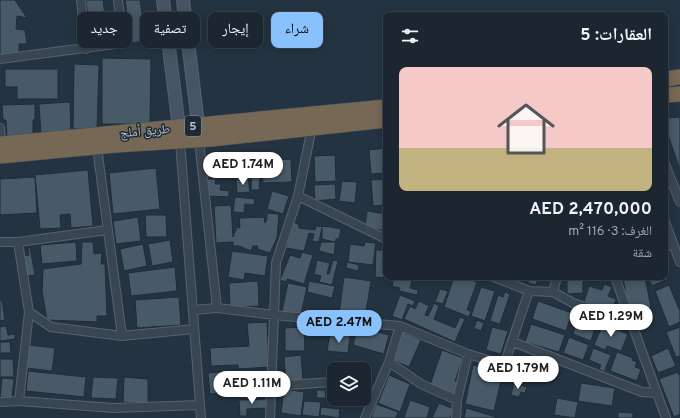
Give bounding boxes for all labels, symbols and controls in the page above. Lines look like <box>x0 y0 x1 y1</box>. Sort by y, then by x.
chip: جديد <box>77 12 132 48</box>
chip: تصفية <box>140 12 200 48</box>
chip: إيجار <box>208 12 263 48</box>
chip: شراء <box>271 12 323 48</box>
icon: filters <box>399 25 421 47</box>
text: العقارات: 5 <box>580 25 652 47</box>
icon: home <box>490 93 562 165</box>
road number: 5 <box>185 116 201 136</box>
street label: طريق أملج <box>119 121 171 142</box>
pin: AED 1.74M <box>197 152 289 186</box>
text: AED 1.74M <box>212 157 274 173</box>
text: AED 2,470,000 <box>529 199 652 221</box>
text: الغرف: 3 · 116 m² <box>568 224 652 240</box>
text: شقة <box>633 246 652 262</box>
pin: AED 1.29M <box>565 304 657 338</box>
text: AED 1.29M <box>579 309 643 325</box>
pin: AED 2.47M <box>293 310 385 344</box>
text: AED 2.47M <box>306 315 372 331</box>
pin: AED 1.79M <box>472 356 564 390</box>
text: AED 1.79M <box>487 361 549 377</box>
map controls <box>327 362 371 406</box>
button: layers <box>327 362 371 406</box>
pin: AED 1.11M <box>206 371 298 405</box>
text: AED 1.11M <box>222 376 282 392</box>

